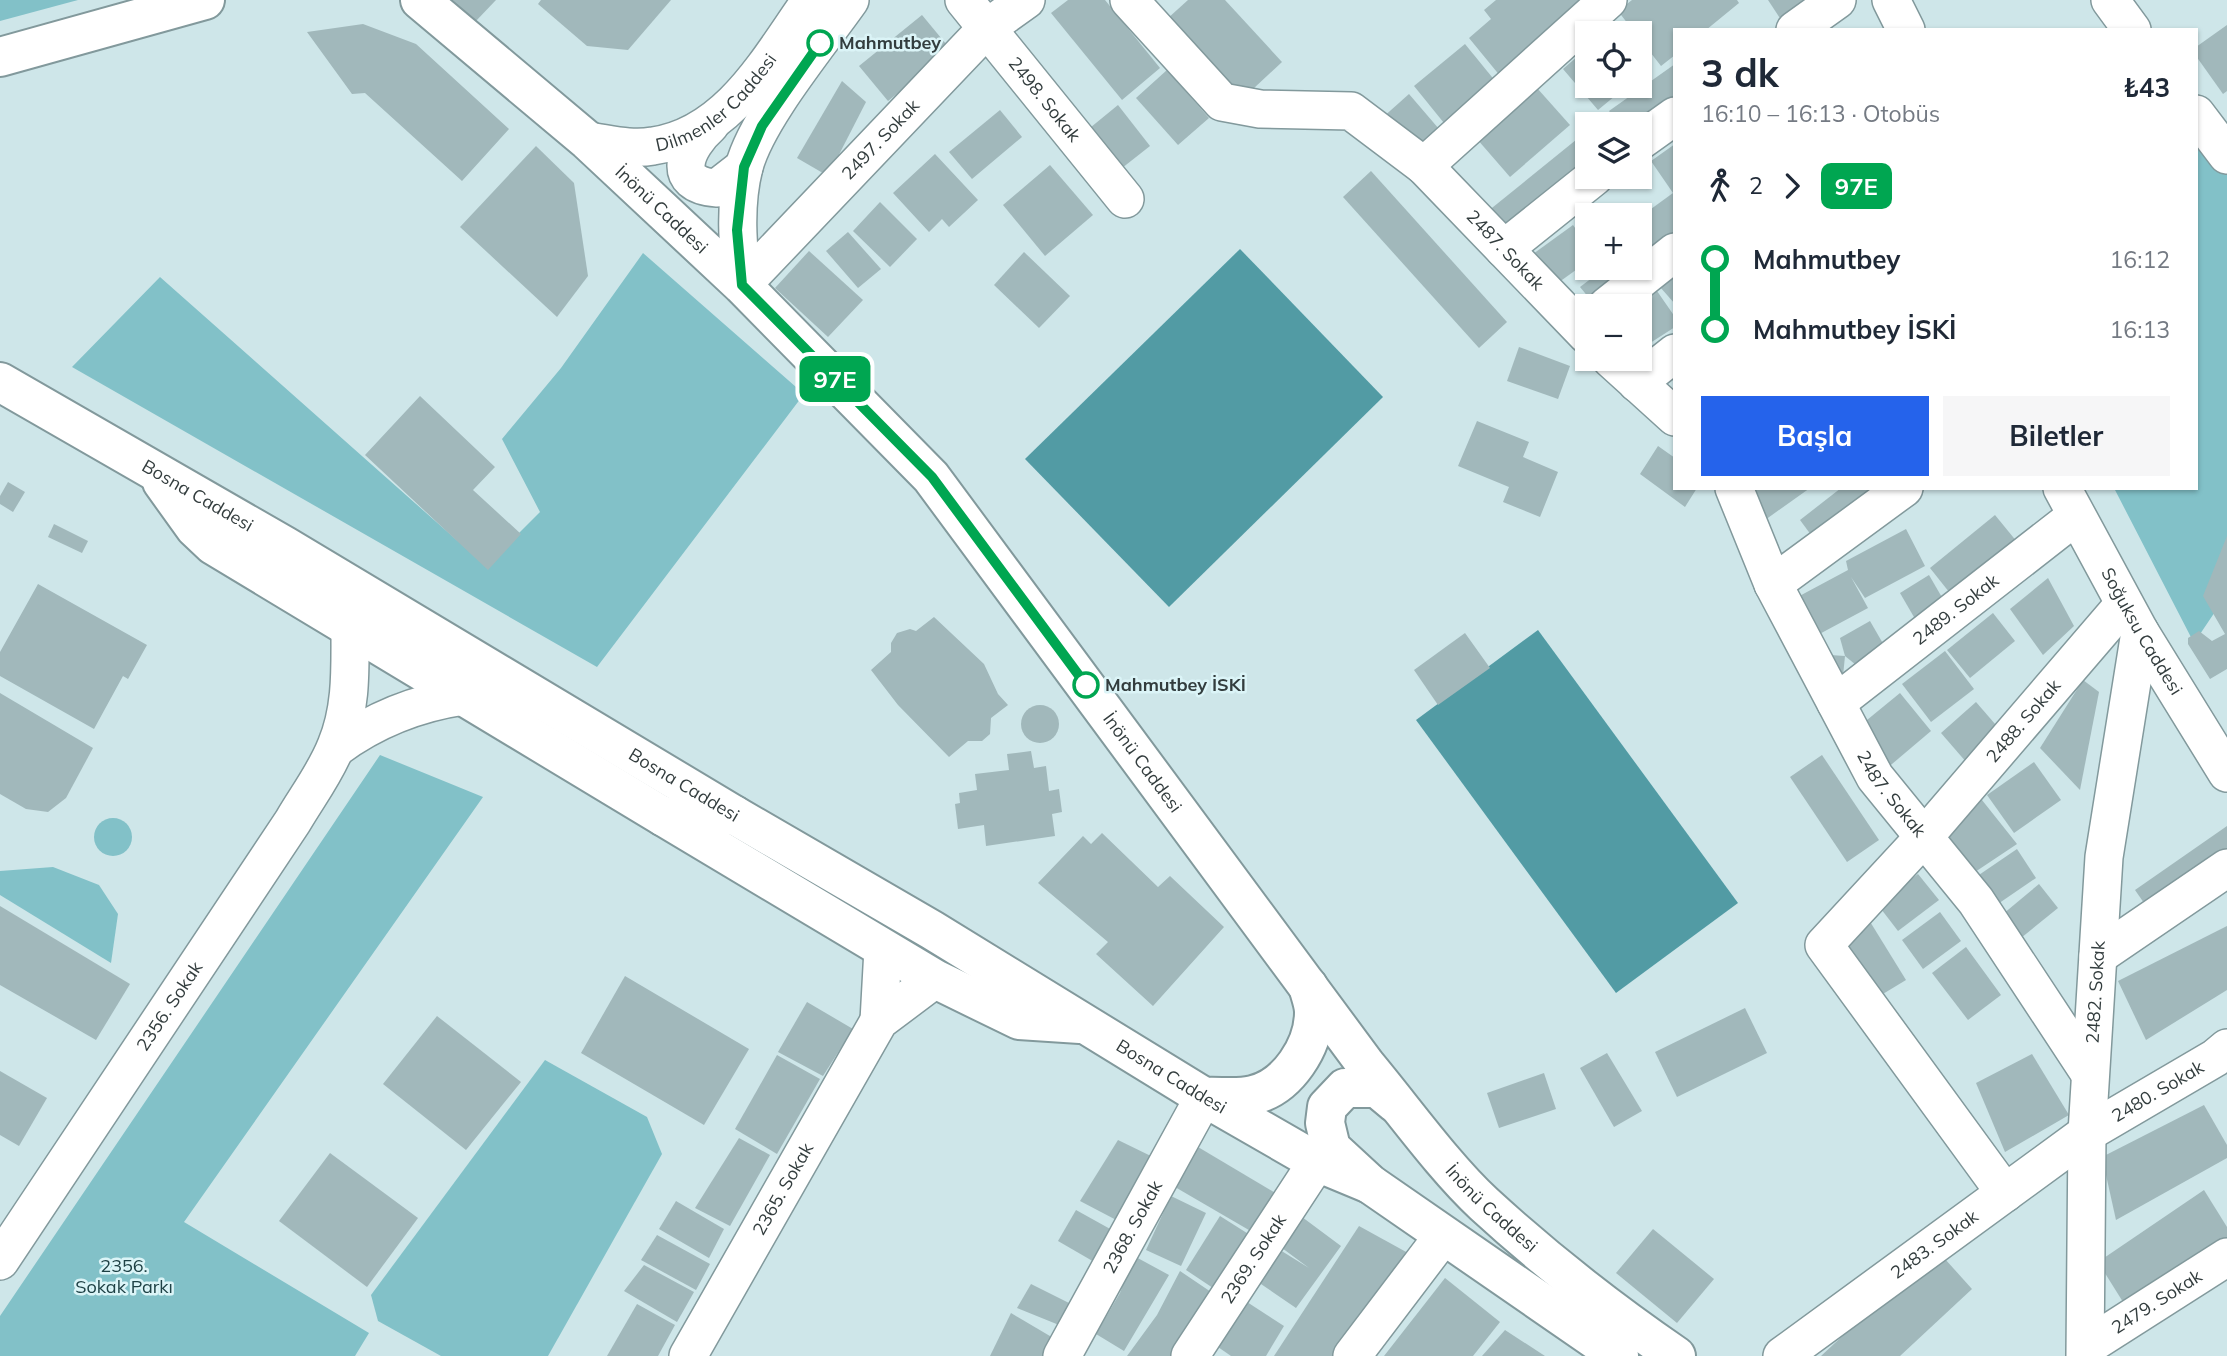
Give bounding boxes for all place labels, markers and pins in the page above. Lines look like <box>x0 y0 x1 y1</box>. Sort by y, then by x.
marker: Mahmutbey <box>807 30 833 56</box>
place label: Mahmutbey <box>839 31 941 54</box>
marker: Mahmutbey İSKİ <box>1073 672 1099 698</box>
place label: Mahmutbey İSKİ <box>1105 673 1246 696</box>

